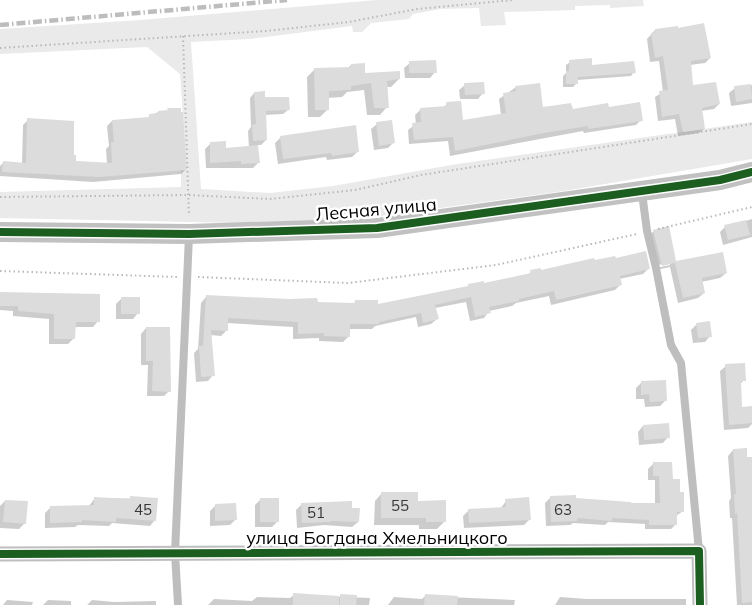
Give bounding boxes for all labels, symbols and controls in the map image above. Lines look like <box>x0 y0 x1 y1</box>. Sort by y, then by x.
street label: Лесная улица <box>314 192 438 226</box>
house number: 55 <box>391 496 409 515</box>
house number: 45 <box>134 500 152 519</box>
house number: 63 <box>554 500 572 519</box>
house number: 51 <box>307 503 325 522</box>
street label: улица Богдана Хмельницкого <box>246 526 508 549</box>

